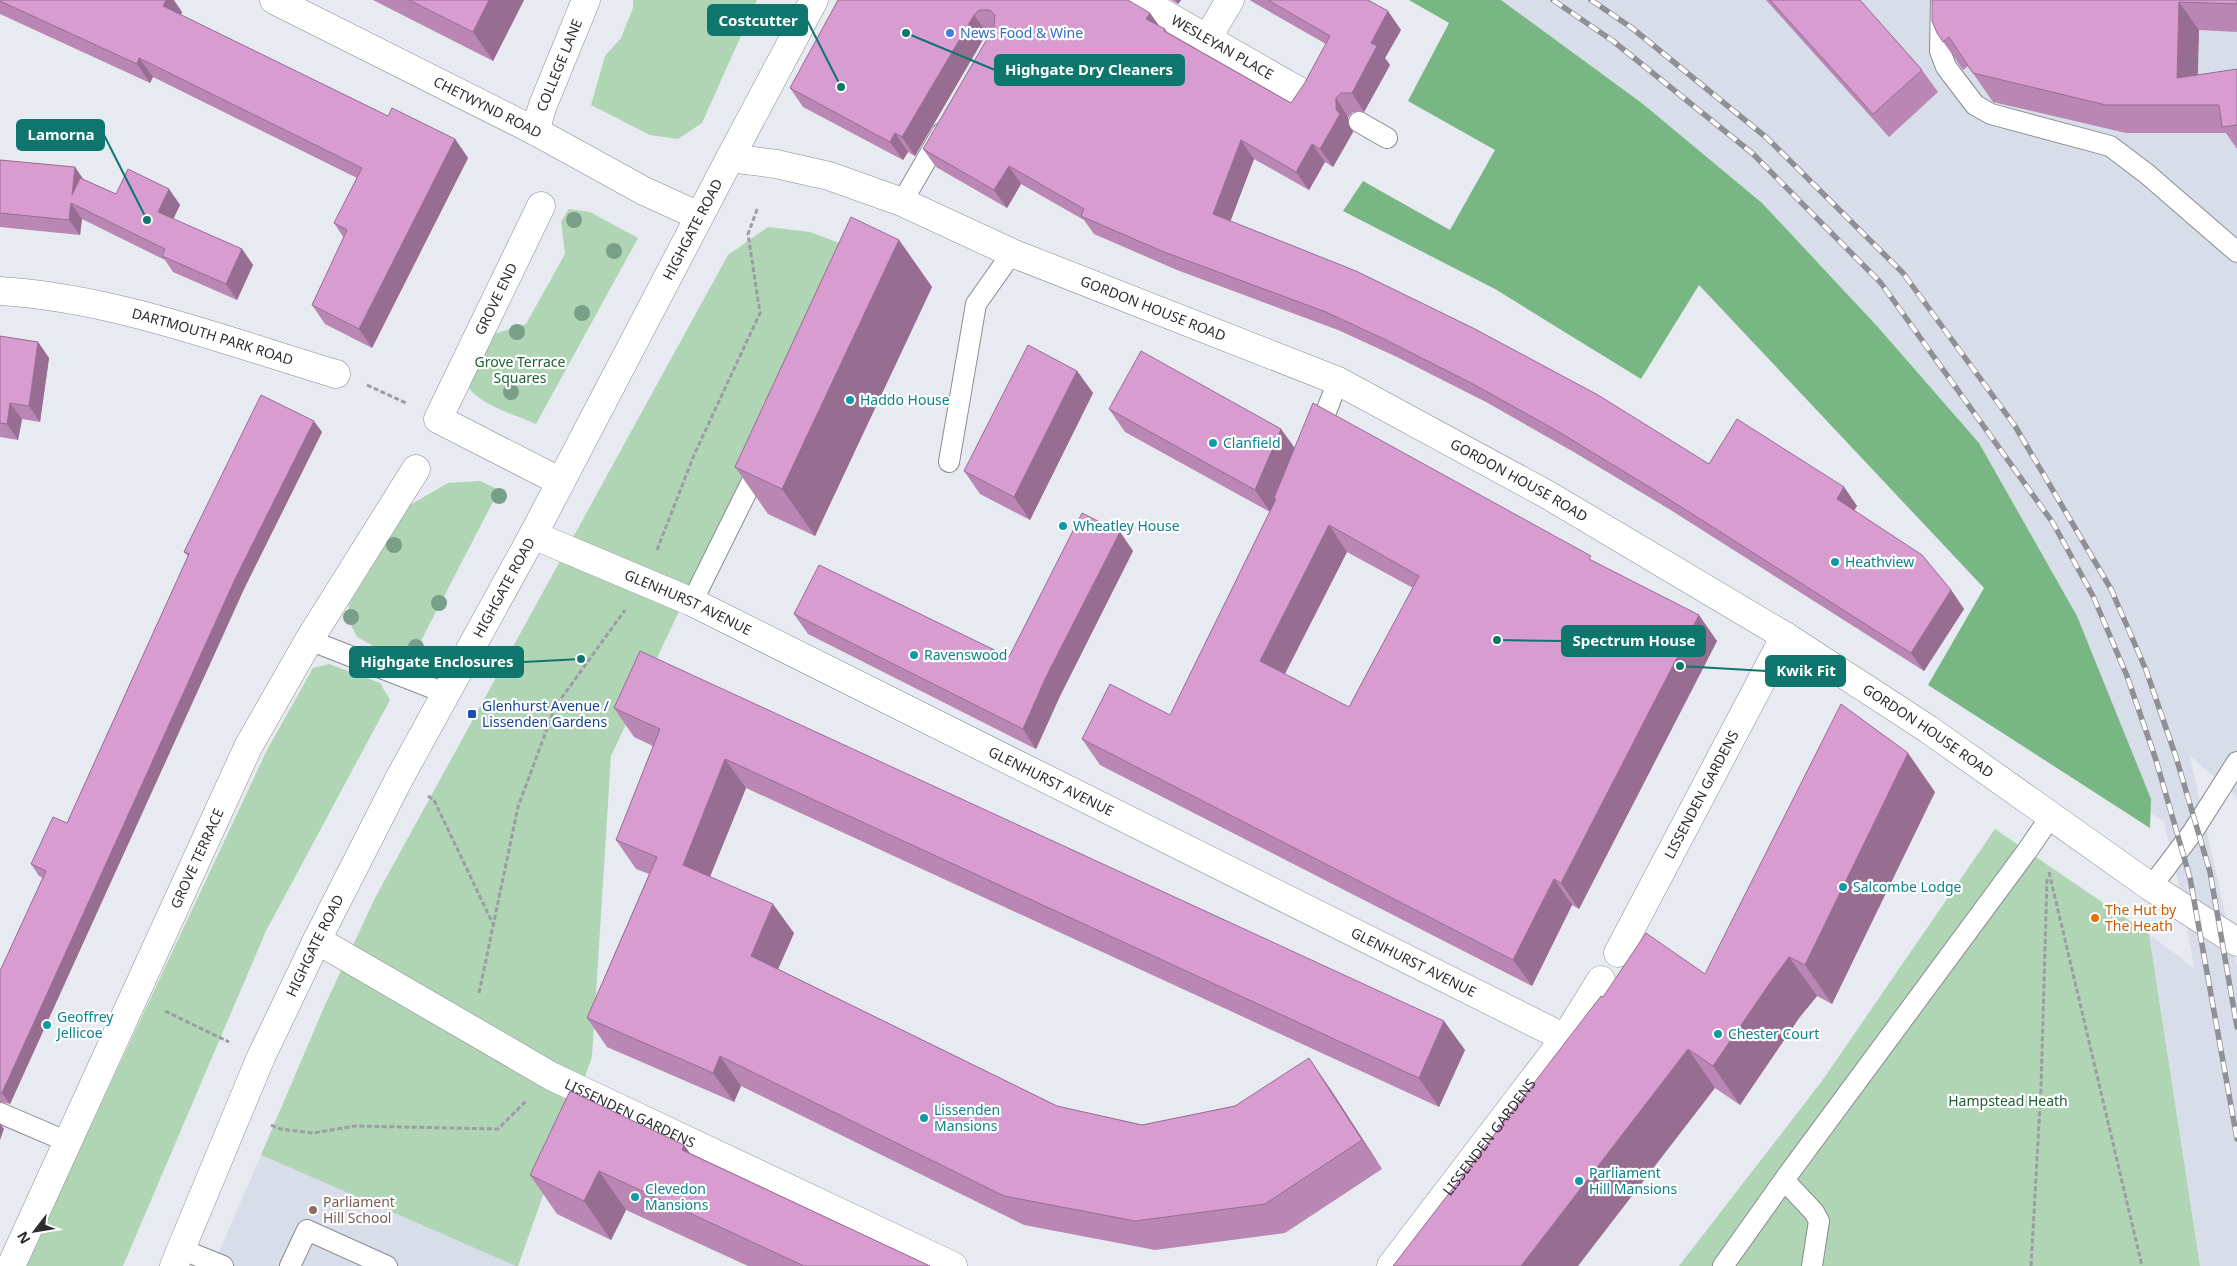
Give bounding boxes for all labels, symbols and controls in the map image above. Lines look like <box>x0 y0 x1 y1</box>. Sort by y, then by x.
callout: Costcutter <box>708 5 807 35</box>
text: Costcutter <box>718 10 798 30</box>
street label: WESLEYAN PLACE <box>1168 10 1277 84</box>
street label: COLLEGE LANE <box>532 16 586 114</box>
place label: News Food & Wine <box>960 23 1083 42</box>
marker: News Food & Wine <box>944 27 956 39</box>
callout: Highgate Dry Cleaners <box>995 55 1184 85</box>
text: Highgate Dry Cleaners <box>1005 59 1173 79</box>
street label: CHETWYND ROAD <box>430 72 545 142</box>
callout: Lamorna <box>17 120 104 150</box>
text: Lamorna <box>28 124 94 144</box>
street label: HIGHGATE ROAD <box>658 175 727 283</box>
street label: GROVE END <box>470 259 521 338</box>
street label: GORDON HOUSE ROAD <box>1078 271 1229 345</box>
street label: DARTMOUTH PARK ROAD <box>130 303 296 369</box>
park label: Grove Terrace Squares <box>475 352 566 387</box>
place label: Haddo House <box>860 390 950 409</box>
marker: Haddo House <box>844 394 856 406</box>
place label: Clanfield <box>1223 433 1281 452</box>
street label: GORDON HOUSE ROAD <box>1447 434 1592 526</box>
marker: Clanfield <box>1207 437 1219 449</box>
place label: Wheatley House <box>1073 516 1180 535</box>
marker: Wheatley House <box>1057 520 1069 532</box>
street label: HIGHGATE ROAD <box>468 534 539 641</box>
place label: Heathview <box>1845 552 1914 571</box>
marker: Heathview <box>1829 556 1841 568</box>
street label: GLENHURST AVENUE <box>622 565 755 639</box>
callout: Spectrum House <box>1562 626 1705 656</box>
text: Spectrum House <box>1572 630 1696 650</box>
place label: Ravenswood <box>924 645 1007 664</box>
callout: Highgate Enclosures <box>350 647 523 677</box>
marker: Ravenswood <box>908 649 920 661</box>
text: Highgate Enclosures <box>361 651 513 671</box>
callout: Kwik Fit <box>1766 656 1845 686</box>
text: Kwik Fit <box>1776 660 1836 680</box>
street label: GORDON HOUSE ROAD <box>1859 679 1998 782</box>
place label: Glenhurst Avenue / Lissenden Gardens <box>482 696 610 731</box>
marker: Glenhurst Avenue / Lissenden Gardens <box>466 708 478 720</box>
street label: LISSENDEN GARDENS <box>1659 727 1743 862</box>
street label: GLENHURST AVENUE <box>986 742 1117 820</box>
street label: GROVE TERRACE <box>166 805 228 911</box>
place label: Salcombe Lodge <box>1853 877 1962 896</box>
marker: Salcombe Lodge <box>1837 881 1849 893</box>
street label: HIGHGATE ROAD <box>281 891 348 1000</box>
place label: The Hut by The Heath <box>2105 900 2177 935</box>
marker: The Hut by The Heath <box>2089 912 2101 924</box>
street label: GLENHURST AVENUE <box>1348 923 1480 1001</box>
place label: Geoffrey Jellicoe <box>55 1007 114 1042</box>
marker: Geoffrey Jellicoe <box>41 1019 53 1031</box>
place label: Chester Court <box>1728 1024 1819 1043</box>
marker: Chester Court <box>1712 1028 1724 1040</box>
street label: LISSENDEN GARDENS <box>562 1074 699 1152</box>
street label: LISSENDEN GARDENS <box>1438 1074 1540 1199</box>
park label: Hampstead Heath <box>1948 1091 2068 1110</box>
place label: Lissenden Mansions <box>934 1100 1000 1135</box>
marker: Lissenden Mansions <box>918 1112 930 1124</box>
place label: Parliament Hill Mansions <box>1589 1163 1677 1198</box>
marker: Parliament Hill Mansions <box>1573 1175 1585 1187</box>
place label: Clevedon Mansions <box>645 1179 709 1214</box>
marker: Clevedon Mansions <box>629 1191 641 1203</box>
place label: Parliament Hill School <box>323 1192 395 1227</box>
marker: Parliament Hill School <box>307 1204 319 1216</box>
north arrow <box>10 1206 60 1256</box>
text: N <box>12 1228 35 1248</box>

